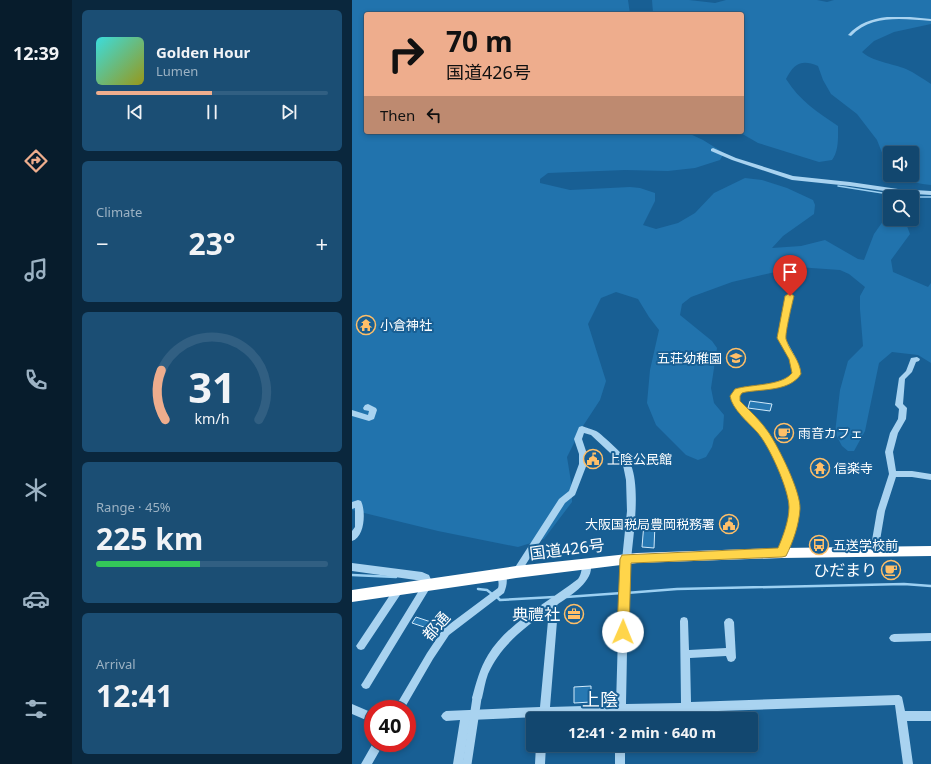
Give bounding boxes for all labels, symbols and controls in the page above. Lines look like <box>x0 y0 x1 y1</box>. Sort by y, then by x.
text: 70 m <box>446 22 513 60</box>
icon: right <box>380 28 432 80</box>
text: 12:39 <box>13 41 59 65</box>
text: Golden Hour <box>156 42 250 62</box>
text: 国道426号 <box>446 60 531 84</box>
text: Lumen <box>156 62 198 80</box>
icon: previous <box>124 101 146 123</box>
icon: pause <box>201 101 223 123</box>
icon: next <box>278 101 300 123</box>
icon: left <box>423 104 445 126</box>
text: Then <box>380 105 415 125</box>
map controls <box>883 146 919 226</box>
button: sound <box>883 146 919 182</box>
icon: directions <box>22 147 50 175</box>
button: search <box>883 190 919 226</box>
text: Climate <box>96 203 142 221</box>
text: 23° <box>188 223 236 264</box>
text: − <box>96 228 109 258</box>
text: + <box>315 228 328 258</box>
pin <box>773 255 807 296</box>
icon: music <box>22 256 50 284</box>
icon: arrive <box>779 261 801 283</box>
temple icon: 小倉神社 <box>355 314 377 336</box>
place label: 小倉神社 <box>380 316 432 334</box>
school or university icon: 五荘幼稚園 <box>725 347 747 369</box>
place label: 五荘幼稚園 <box>657 349 722 367</box>
text: 31 <box>188 359 236 415</box>
icon: phone <box>22 366 50 394</box>
text: km/h <box>194 409 230 428</box>
cafe icon: 雨音カフェ <box>773 422 795 444</box>
place label: 雨音カフェ <box>798 424 863 442</box>
public building icon: 上陰公民館 <box>582 448 604 470</box>
place label: 上陰公民館 <box>607 450 672 468</box>
temple icon: 信楽寺 <box>809 457 831 479</box>
place label: 信楽寺 <box>834 459 873 477</box>
icon: climate <box>22 476 50 504</box>
text: Range · 45% <box>96 498 171 516</box>
public building icon: 大阪国税局豊岡税務署 <box>718 513 740 535</box>
place label: 大阪国税局豊岡税務署 <box>585 515 715 533</box>
text: 225 km <box>96 518 203 559</box>
street label: 国道426号 <box>528 533 606 565</box>
bus stop icon: 五送学校前 <box>808 534 830 556</box>
place label: 五送学校前 <box>833 536 898 554</box>
place label: ひだまり <box>813 559 877 581</box>
cafe icon: ひだまり <box>880 559 902 581</box>
icon: car <box>22 585 50 613</box>
place label: 典禮社 <box>512 603 560 625</box>
office icon: 典禮社 <box>563 603 585 625</box>
street label: 都通 <box>417 607 455 645</box>
position arrow <box>602 611 644 653</box>
text: Arrival <box>96 655 136 673</box>
text: 12:41 <box>96 675 173 716</box>
district label: 上陰 <box>582 687 618 711</box>
icon: filters <box>22 695 50 723</box>
speed limit sign: 40 <box>364 700 416 752</box>
text: 12:41 · 2 min · 640 m <box>568 722 716 742</box>

